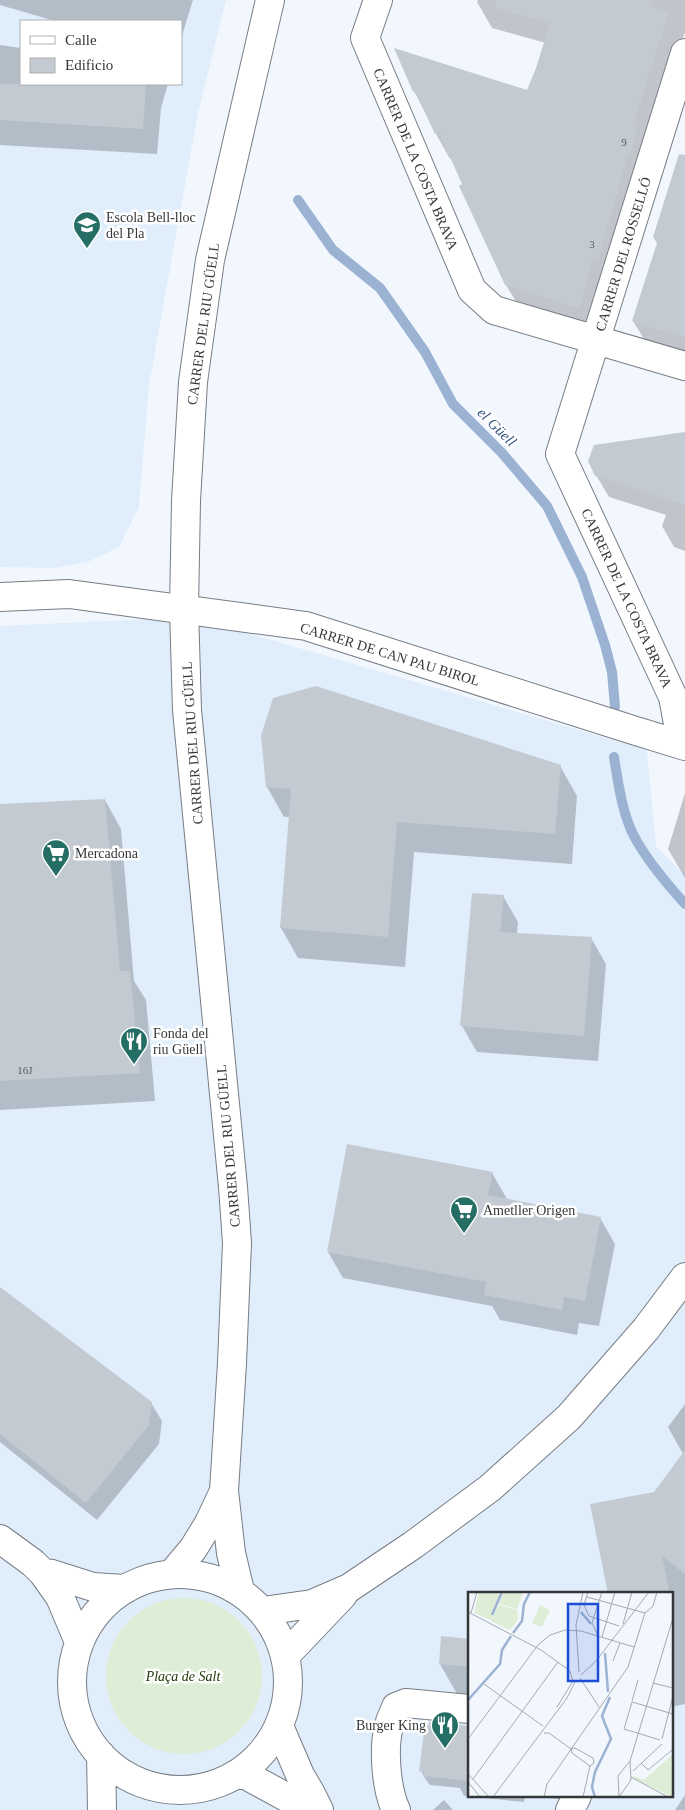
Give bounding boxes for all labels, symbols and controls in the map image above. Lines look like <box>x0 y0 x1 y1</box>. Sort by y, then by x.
legend <box>20 20 182 85</box>
text: Calle <box>65 32 97 48</box>
text: Edificio <box>65 57 113 73</box>
street label: CARRER DE LA COSTA BRAVA <box>370 66 461 253</box>
house number: 9 <box>621 136 627 148</box>
street label: CARRER DEL ROSSELLÓ <box>592 175 654 333</box>
school or university icon: Escola Bell-lloc del Pla <box>72 210 102 249</box>
place label: Escola Bell-lloc del Pla <box>106 210 196 241</box>
house number: 3 <box>589 238 595 250</box>
street label: CARRER DEL RIU GÜELL <box>184 242 222 406</box>
water label: el Güell <box>474 404 520 450</box>
street label: CARRER DE LA COSTA BRAVA <box>578 506 675 691</box>
street label: CARRER DE CAN PAU BIROL <box>298 620 481 689</box>
street label: CARRER DEL RIU GÜELL <box>178 661 206 825</box>
supermarket icon: Mercadona <box>41 838 71 877</box>
place label: Mercadona <box>75 846 139 861</box>
restaurant icon: Fonda del riu Güell <box>119 1026 149 1065</box>
place label: Fonda del riu Güell <box>153 1026 209 1057</box>
house number: 16J <box>17 1064 33 1076</box>
street label: CARRER DEL RIU GÜELL <box>213 1064 243 1228</box>
supermarket icon: Ametller Origen <box>449 1195 479 1234</box>
place label: Ametller Origen <box>483 1203 575 1218</box>
inset map <box>468 1592 672 1798</box>
park label: Plaça de Salt <box>145 1669 221 1684</box>
restaurant icon: Burger King <box>430 1710 460 1749</box>
place label: Burger King <box>356 1718 426 1733</box>

